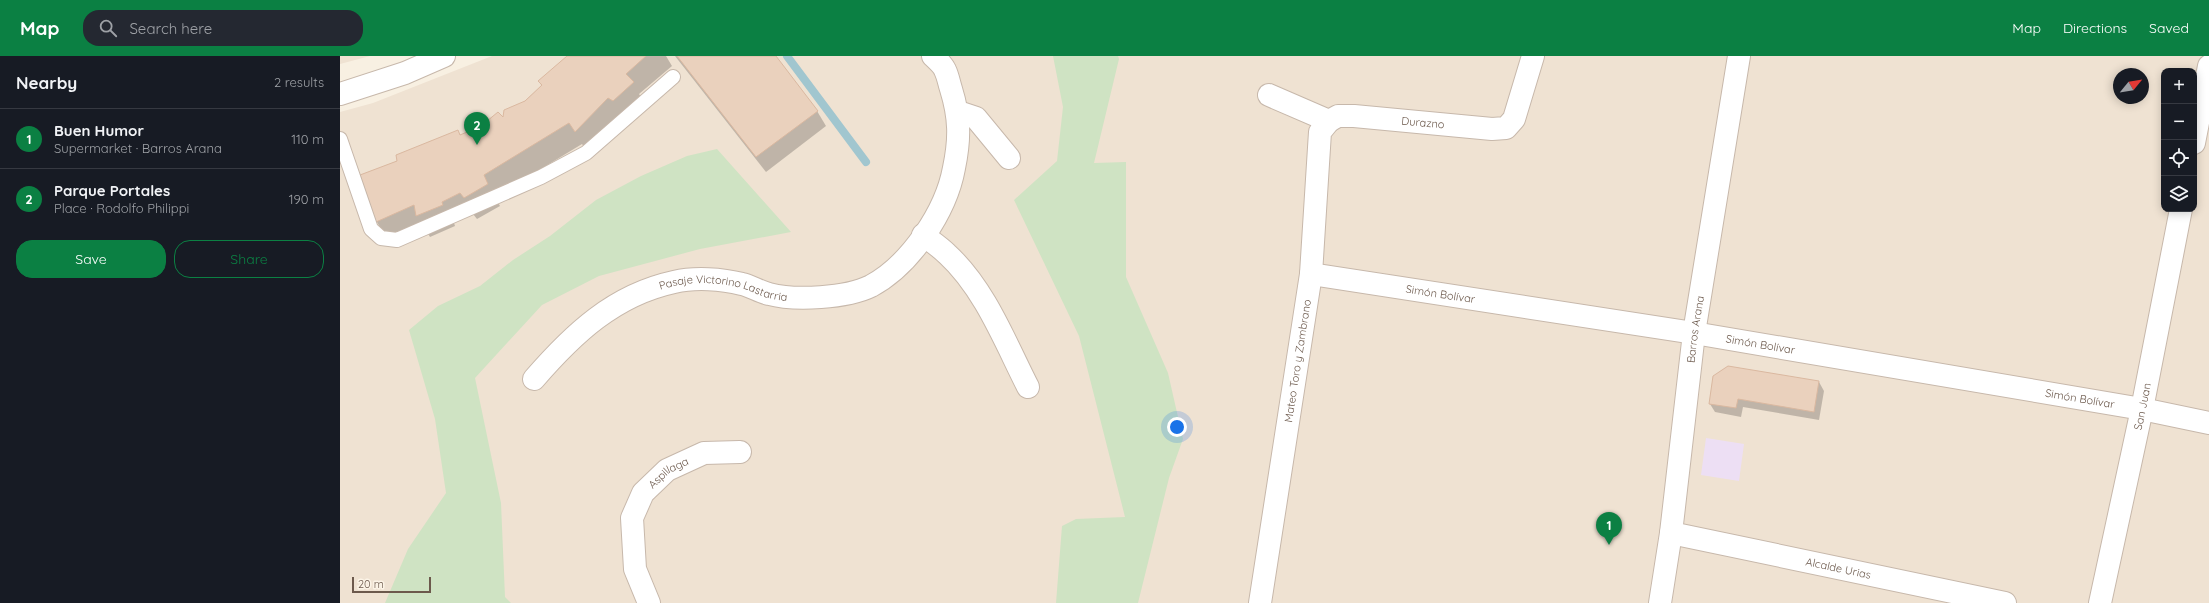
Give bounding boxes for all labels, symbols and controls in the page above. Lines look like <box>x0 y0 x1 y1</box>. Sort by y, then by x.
search box <box>83 10 363 46</box>
text: Map <box>20 16 59 40</box>
icon: search <box>97 17 119 39</box>
text: Search here <box>129 19 212 38</box>
text: Map <box>2012 19 2041 37</box>
text: Directions <box>2063 19 2127 37</box>
text: Saved <box>2149 19 2189 37</box>
north arrow <box>2113 68 2149 104</box>
map controls <box>2161 68 2197 212</box>
button: + <box>2161 68 2197 104</box>
text: Nearby <box>16 72 77 93</box>
text: 2 results <box>274 74 324 90</box>
button: − <box>2161 104 2197 140</box>
pin: 2 <box>464 112 490 145</box>
street label: Durazno <box>1401 114 1446 132</box>
text: Buen Humor <box>54 121 144 140</box>
text: 1 <box>26 131 32 147</box>
text: 110 m <box>291 131 324 147</box>
text: Supermarket · Barros Arana <box>54 140 222 156</box>
button: locate <box>2161 140 2197 176</box>
button: layers <box>2161 176 2197 212</box>
text: Parque Portales <box>54 181 170 200</box>
text: 2 <box>25 191 33 207</box>
text: 190 m <box>289 191 324 207</box>
text: Place · Rodolfo Philippi <box>54 200 189 216</box>
button: Save <box>16 240 166 278</box>
button: Share <box>174 240 324 278</box>
street label: Pasaje Victorino Lastarria <box>657 272 788 304</box>
street label: Simón Bolívar <box>1405 282 1477 306</box>
street label: Barros Arana <box>1684 295 1707 364</box>
street label: Mateo Toro y Zambrano <box>1281 298 1314 424</box>
street label: Simón Bolívar <box>1725 332 1797 357</box>
street label: San Juan <box>2131 382 2154 431</box>
street label: Simón Bolívar <box>2044 386 2116 411</box>
your location <box>1167 417 1187 437</box>
street label: Aspillaga <box>645 454 691 491</box>
pin: 1 <box>1596 512 1622 545</box>
street label: Alcalde Urias <box>1804 554 1872 582</box>
scale bar <box>352 575 431 594</box>
text: 20 m <box>358 577 384 591</box>

